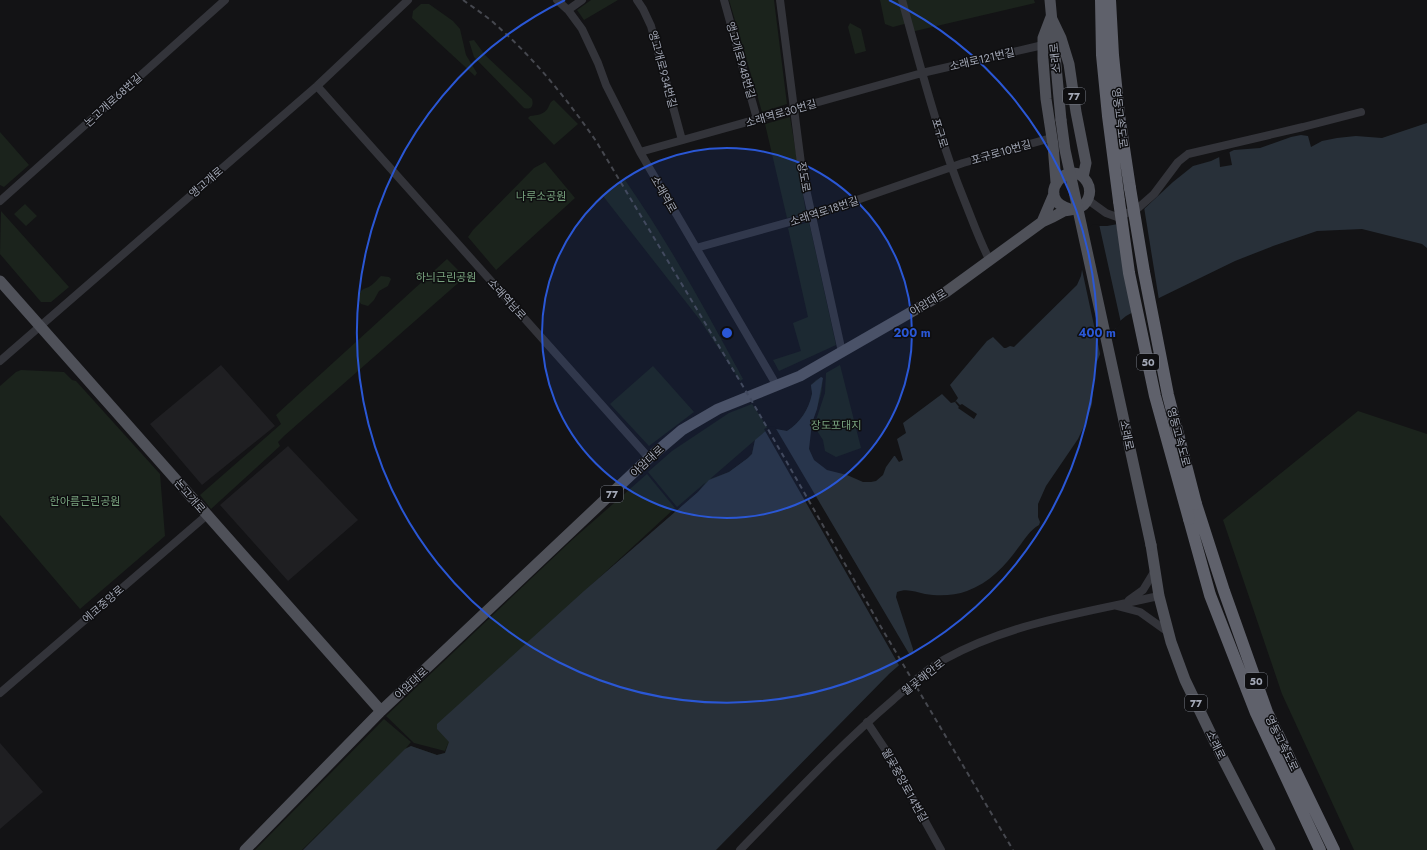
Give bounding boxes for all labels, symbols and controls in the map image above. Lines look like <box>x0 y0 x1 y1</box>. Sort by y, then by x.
street label: 앵고개로948번길 <box>722 20 760 100</box>
street label: 앵고개로934번길 <box>645 29 681 109</box>
street label: 소래로 <box>1045 42 1065 74</box>
street label: 소래로121번길 <box>948 44 1016 74</box>
street label: 논고개로68번길 <box>80 70 146 130</box>
street label: 영동고속도로 <box>1108 87 1132 149</box>
road number: 77 <box>1063 88 1085 104</box>
street label: 소래역로30번길 <box>744 95 818 131</box>
street label: 포구로 <box>928 116 952 150</box>
street label: 포구로10번길 <box>969 136 1033 168</box>
street label: 장도로 <box>793 161 815 193</box>
street label: 앵고개로 <box>185 163 227 201</box>
street label: 소래역로 <box>647 172 681 216</box>
park label: 나루소공원 <box>516 188 566 204</box>
street label: 소래역로18번길 <box>787 192 861 230</box>
park label: 하늬근린공원 <box>416 269 476 285</box>
street label: 소래역남로 <box>484 275 530 323</box>
street label: 아암대로 <box>907 285 949 319</box>
text: 200 m <box>893 324 931 342</box>
text: 400 m <box>1078 324 1116 342</box>
centre of rings <box>720 326 734 340</box>
road number: 50 <box>1137 354 1159 370</box>
street label: 영동고속도로 <box>1163 406 1195 468</box>
park label: 장도포대지 <box>811 417 861 433</box>
street label: 소래로 <box>1116 418 1138 452</box>
street label: 아암대로 <box>627 441 667 481</box>
street label: 논고개로 <box>171 475 209 517</box>
road number: 77 <box>601 486 623 502</box>
park label: 한아름근린공원 <box>50 493 120 509</box>
street label: 에코중앙로 <box>79 581 127 627</box>
street label: 월곶해안로 <box>898 655 948 699</box>
street label: 아암대로 <box>391 663 431 703</box>
road number: 50 <box>1245 673 1267 689</box>
road number: 77 <box>1185 695 1207 711</box>
street label: 영동고속도로 <box>1261 712 1303 774</box>
street label: 소래로 <box>1202 728 1230 762</box>
street label: 월곶중앙로14번길 <box>878 745 932 825</box>

